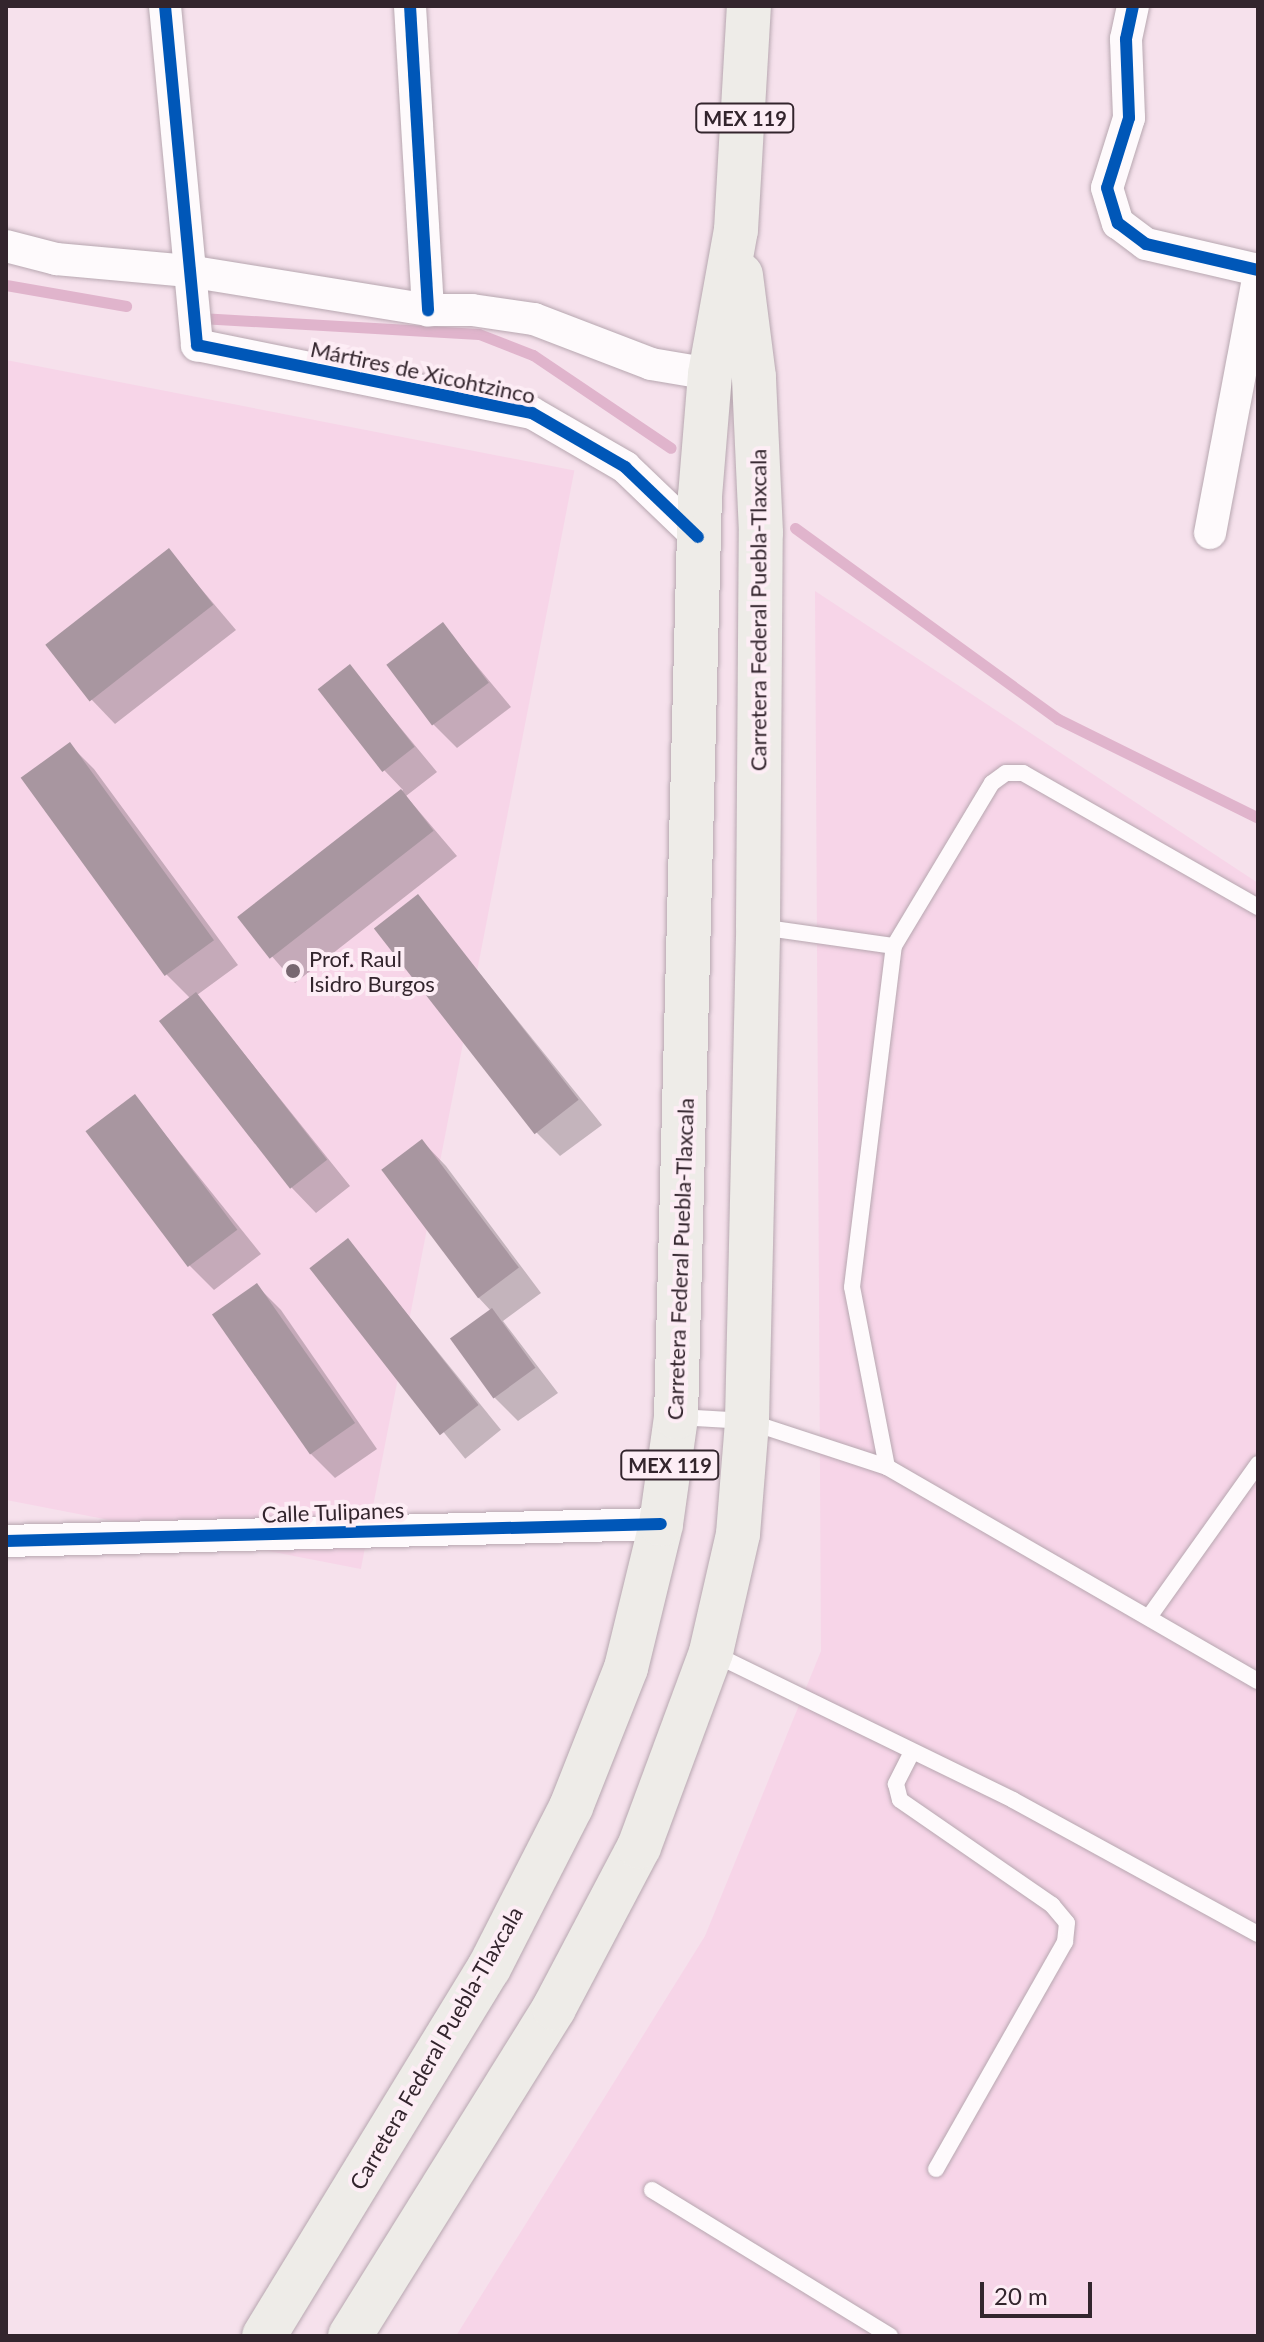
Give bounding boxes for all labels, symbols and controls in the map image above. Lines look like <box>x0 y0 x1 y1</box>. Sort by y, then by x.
road number: MEX 119 <box>695 102 795 134</box>
street label: Mártires de Xicohtzinco <box>308 335 538 409</box>
street label: Carretera Federal Puebla-Tlaxcala <box>745 449 771 771</box>
place label: Prof. Raul Isidro Burgos <box>309 945 435 996</box>
marker: Prof. Raul Isidro Burgos <box>284 962 302 980</box>
street label: Carretera Federal Puebla-Tlaxcala <box>661 1097 699 1421</box>
road number: MEX 119 <box>620 1449 720 1481</box>
street label: Calle Tulipanes <box>261 1496 405 1528</box>
street label: Carretera Federal Puebla-Tlaxcala <box>344 1902 528 2194</box>
scale bar <box>984 2266 1096 2316</box>
text: 20 m <box>994 2281 1048 2310</box>

